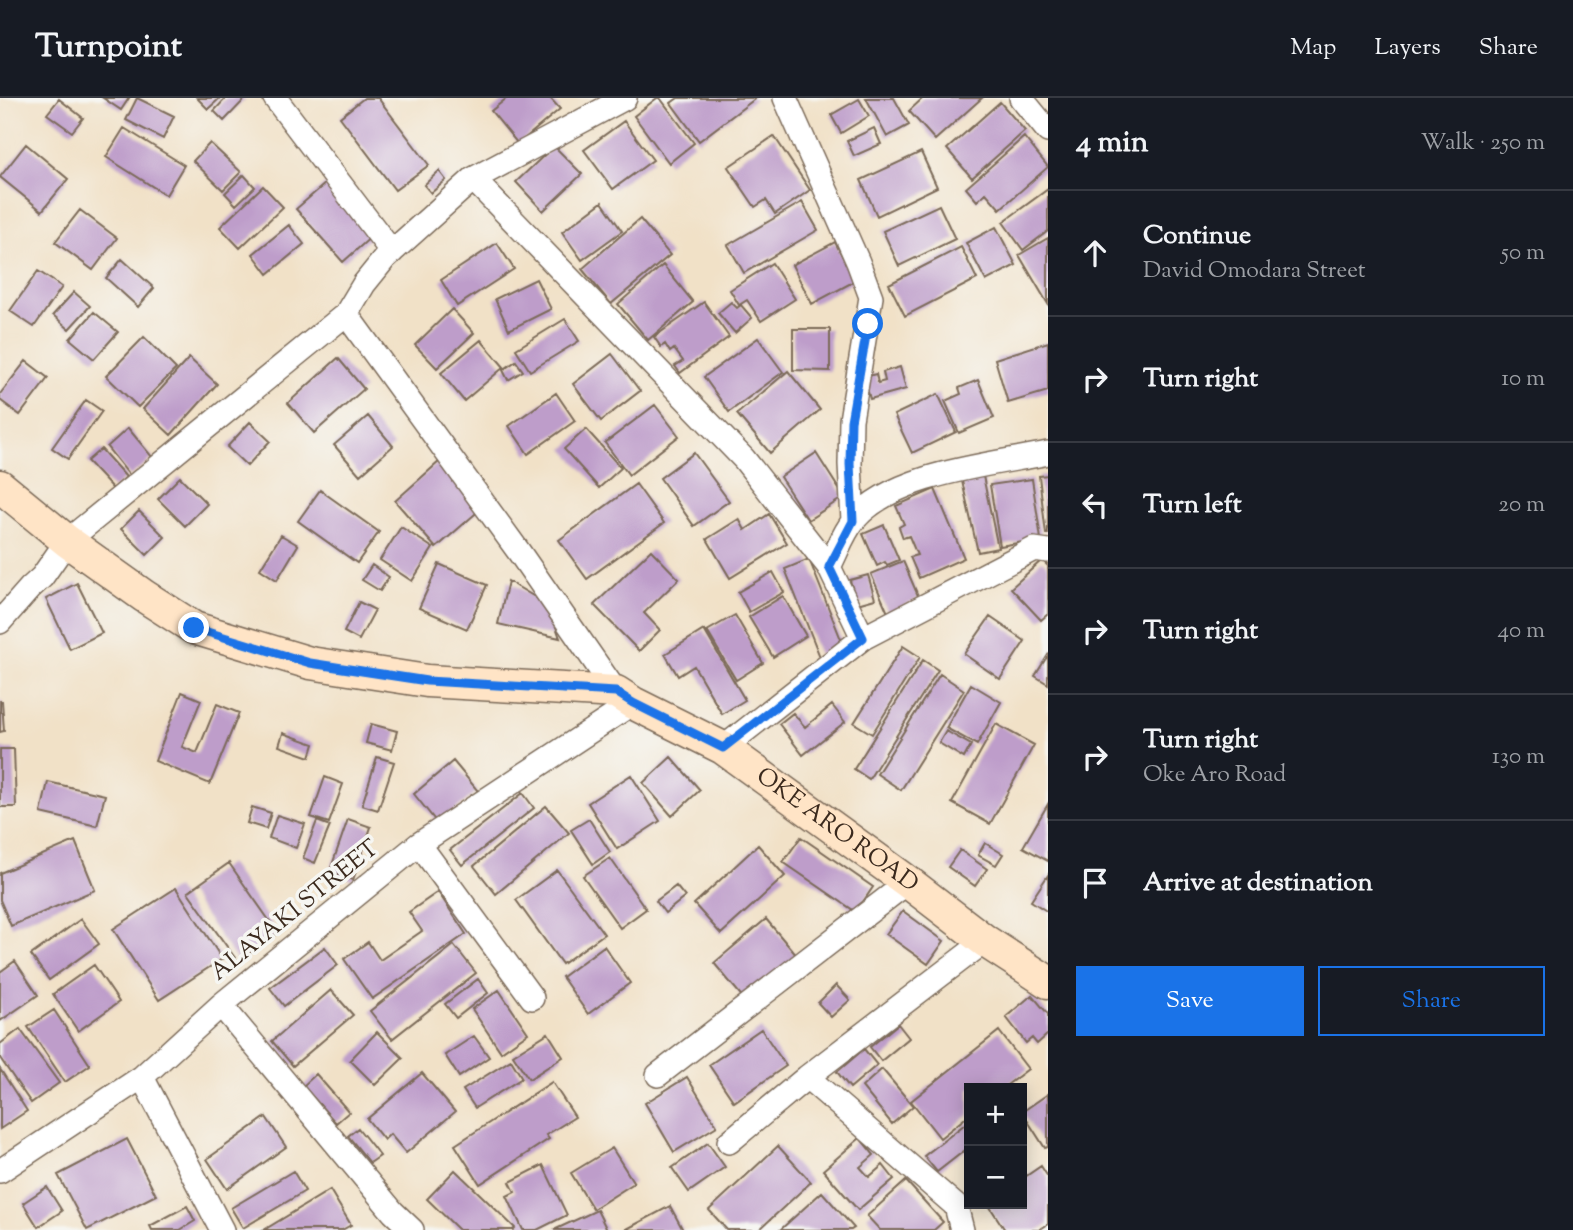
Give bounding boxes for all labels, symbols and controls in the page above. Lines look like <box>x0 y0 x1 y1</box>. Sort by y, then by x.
text: Turnpoint <box>35 24 182 72</box>
text: Map <box>1290 31 1336 65</box>
text: Layers <box>1374 31 1441 65</box>
text: Share <box>1479 31 1538 65</box>
text: 4 min <box>1076 122 1149 165</box>
text: Walk · 250 m <box>1421 127 1545 160</box>
text: Continue <box>1143 218 1251 255</box>
icon: ahead <box>1076 234 1114 272</box>
text: 50 m <box>1501 237 1545 270</box>
text: David Omodara Street <box>1143 255 1366 288</box>
route start <box>852 308 883 339</box>
icon: right <box>1076 360 1114 398</box>
text: Turn right <box>1143 361 1258 398</box>
text: 10 m <box>1501 363 1545 396</box>
icon: left <box>1076 486 1114 524</box>
text: Turn left <box>1143 487 1242 524</box>
text: 20 m <box>1498 489 1545 522</box>
route end <box>178 612 209 643</box>
icon: right <box>1076 612 1114 650</box>
text: Turn right <box>1143 613 1258 650</box>
text: 40 m <box>1498 615 1545 648</box>
text: Turn right <box>1143 722 1258 759</box>
icon: right <box>1076 738 1114 776</box>
text: 130 m <box>1492 741 1545 774</box>
text: Oke Aro Road <box>1143 759 1286 792</box>
street label: OKE ARO ROAD <box>749 760 925 901</box>
street label: ALAYAKI STREET <box>204 832 387 990</box>
icon: arrive <box>1076 864 1114 902</box>
text: Arrive at destination <box>1143 865 1373 902</box>
button: Save <box>1076 966 1304 1036</box>
button: Share <box>1318 966 1545 1036</box>
map controls <box>964 1083 1027 1209</box>
button: + <box>964 1083 1027 1146</box>
button: − <box>964 1146 1027 1209</box>

